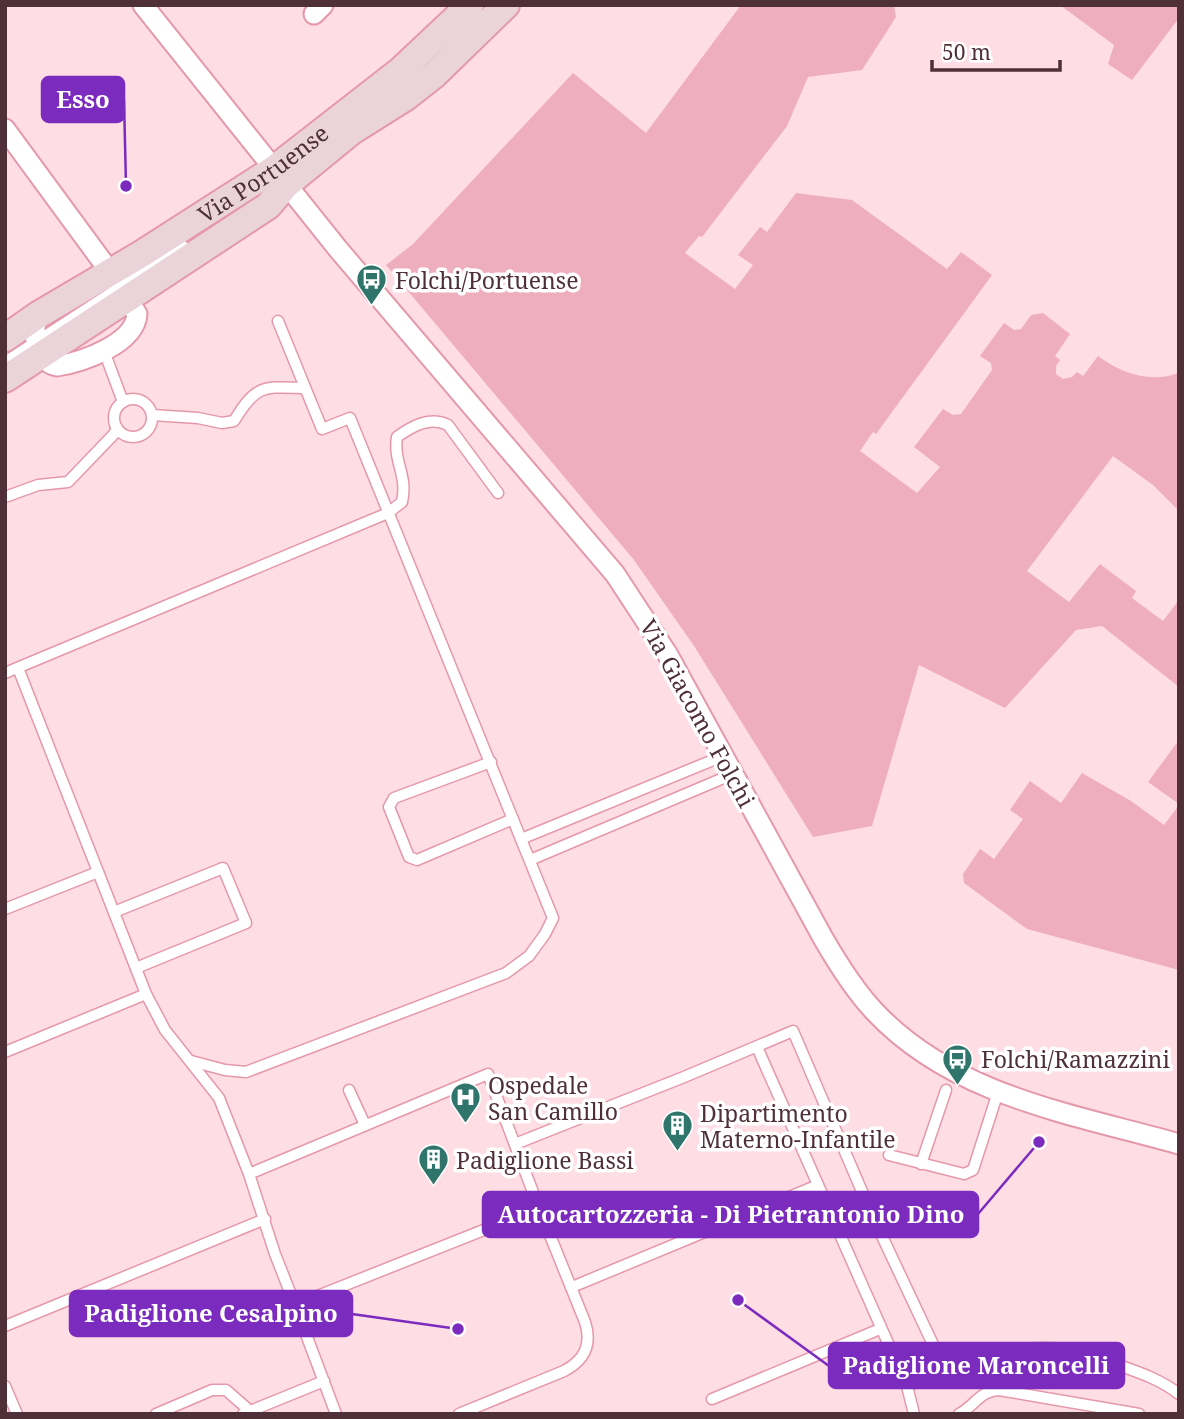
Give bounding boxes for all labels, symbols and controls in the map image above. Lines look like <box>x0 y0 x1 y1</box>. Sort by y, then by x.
scale bar <box>932 28 1060 72</box>
text: 50 m <box>942 38 991 66</box>
callout: Esso <box>42 77 124 122</box>
text: Esso <box>56 82 110 115</box>
street label: Via Portuense <box>191 117 335 230</box>
bus stop icon: Folchi/Portuense <box>355 263 389 307</box>
place label: Folchi/Portuense <box>395 264 578 296</box>
street label: Via Giacomo Folchi <box>633 613 763 813</box>
bus stop icon: Folchi/Ramazzini <box>941 1042 975 1086</box>
place label: Folchi/Ramazzini <box>981 1043 1170 1075</box>
place label: Ospedale San Camillo <box>488 1069 618 1127</box>
hospital icon: Ospedale San Camillo <box>448 1081 482 1125</box>
place label: Dipartimento Materno-Infantile <box>700 1097 895 1155</box>
building icon: Dipartimento Materno-Infantile <box>660 1109 694 1153</box>
building icon: Padiglione Bassi <box>416 1143 450 1187</box>
place label: Padiglione Bassi <box>456 1144 634 1176</box>
callout: Autocartozzeria - Di Pietrantonio Dino <box>483 1192 978 1237</box>
text: Autocartozzeria - Di Pietrantonio Dino <box>498 1197 964 1230</box>
callout: Padiglione Cesalpino <box>70 1291 352 1336</box>
text: Padiglione Cesalpino <box>84 1296 338 1329</box>
callout: Padiglione Maroncelli <box>829 1343 1124 1388</box>
text: Padiglione Maroncelli <box>842 1348 1110 1381</box>

